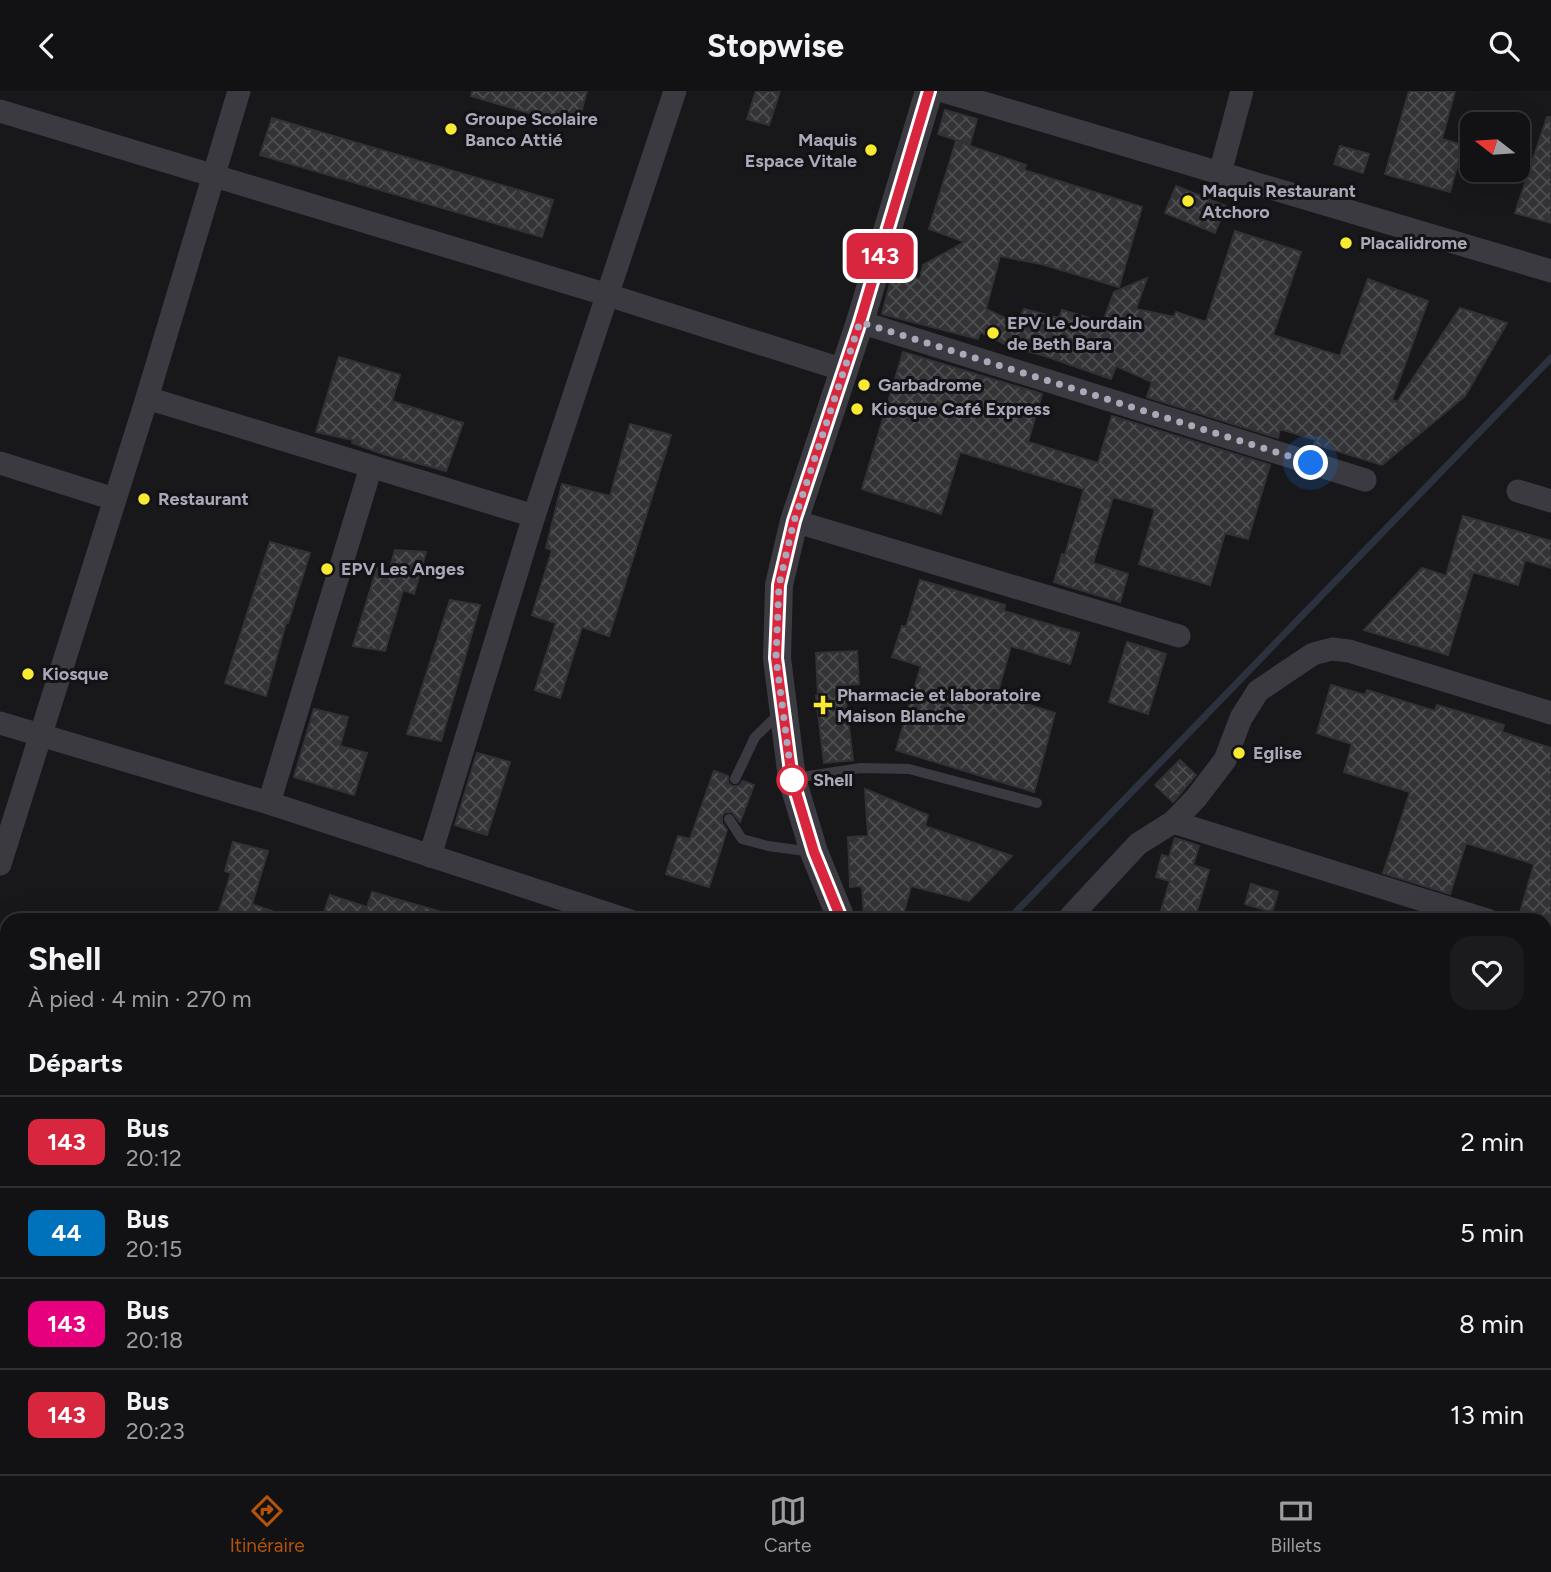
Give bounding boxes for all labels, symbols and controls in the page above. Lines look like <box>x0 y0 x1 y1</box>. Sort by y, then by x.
icon: back <box>28 27 66 65</box>
text: Stopwise <box>707 27 844 65</box>
icon: search <box>1485 27 1523 65</box>
place label: Groupe Scolaire Banco Attié <box>465 108 598 151</box>
north arrow <box>1460 112 1530 182</box>
map controls <box>1460 112 1530 182</box>
marker: Groupe Scolaire Banco Attié <box>443 121 459 137</box>
place label: Maquis Espace Vitale <box>745 129 858 172</box>
marker: Maquis Espace Vitale <box>863 142 879 158</box>
place label: Maquis Restaurant Atchoro <box>1202 180 1356 223</box>
marker: Maquis Restaurant Atchoro <box>1180 193 1196 209</box>
place label: Placalidrome <box>1360 232 1467 254</box>
line badge: 143 <box>840 233 920 279</box>
marker: Placalidrome <box>1338 235 1354 251</box>
text: 143 <box>861 241 899 270</box>
place label: EPV Le Jourdain de Beth Bara <box>1007 312 1142 355</box>
marker: EPV Le Jourdain de Beth Bara <box>985 325 1001 341</box>
place label: Garbadrome <box>878 374 982 396</box>
marker: Garbadrome <box>856 377 872 393</box>
place label: Kiosque Café Express <box>871 398 1051 420</box>
marker: Kiosque Café Express <box>849 401 865 417</box>
your location <box>1293 445 1328 480</box>
place label: Restaurant <box>158 488 249 510</box>
marker: Restaurant <box>136 491 152 507</box>
place label: EPV Les Anges <box>341 558 465 580</box>
marker: EPV Les Anges <box>319 561 335 577</box>
place label: Kiosque <box>42 663 108 685</box>
marker: Kiosque <box>20 666 36 682</box>
place label: Pharmacie et laboratoire Maison Blanche <box>837 684 1041 727</box>
marker: Pharmacie et laboratoire Maison Blanche <box>815 697 831 713</box>
place label: Eglise <box>1253 742 1302 764</box>
marker: Eglise <box>1231 745 1247 761</box>
marker: Shell <box>777 765 807 795</box>
place label: Shell <box>813 769 853 791</box>
button: heart <box>1450 936 1524 1010</box>
text: Shell <box>28 939 101 978</box>
text: À pied · 4 min · 270 m <box>28 985 252 1013</box>
text: Départs <box>28 1047 123 1079</box>
text: Bus <box>126 1112 169 1144</box>
text: 2 min <box>1460 1126 1524 1158</box>
text: 143 <box>47 1127 86 1156</box>
text: 20:12 <box>126 1144 182 1172</box>
text: Bus <box>126 1203 169 1235</box>
text: 5 min <box>1460 1217 1524 1249</box>
text: 44 <box>51 1218 82 1247</box>
text: 20:15 <box>126 1235 182 1263</box>
text: Bus <box>126 1294 169 1326</box>
text: 8 min <box>1459 1308 1524 1340</box>
text: 143 <box>47 1309 86 1338</box>
text: 20:18 <box>126 1326 183 1354</box>
text: Bus <box>126 1385 169 1417</box>
text: 13 min <box>1450 1399 1524 1431</box>
text: 143 <box>47 1400 86 1429</box>
text: 20:23 <box>126 1417 185 1445</box>
tab: Itinéraire <box>230 1492 305 1557</box>
tab: Carte <box>764 1492 811 1557</box>
tab: Billets <box>1271 1492 1321 1557</box>

